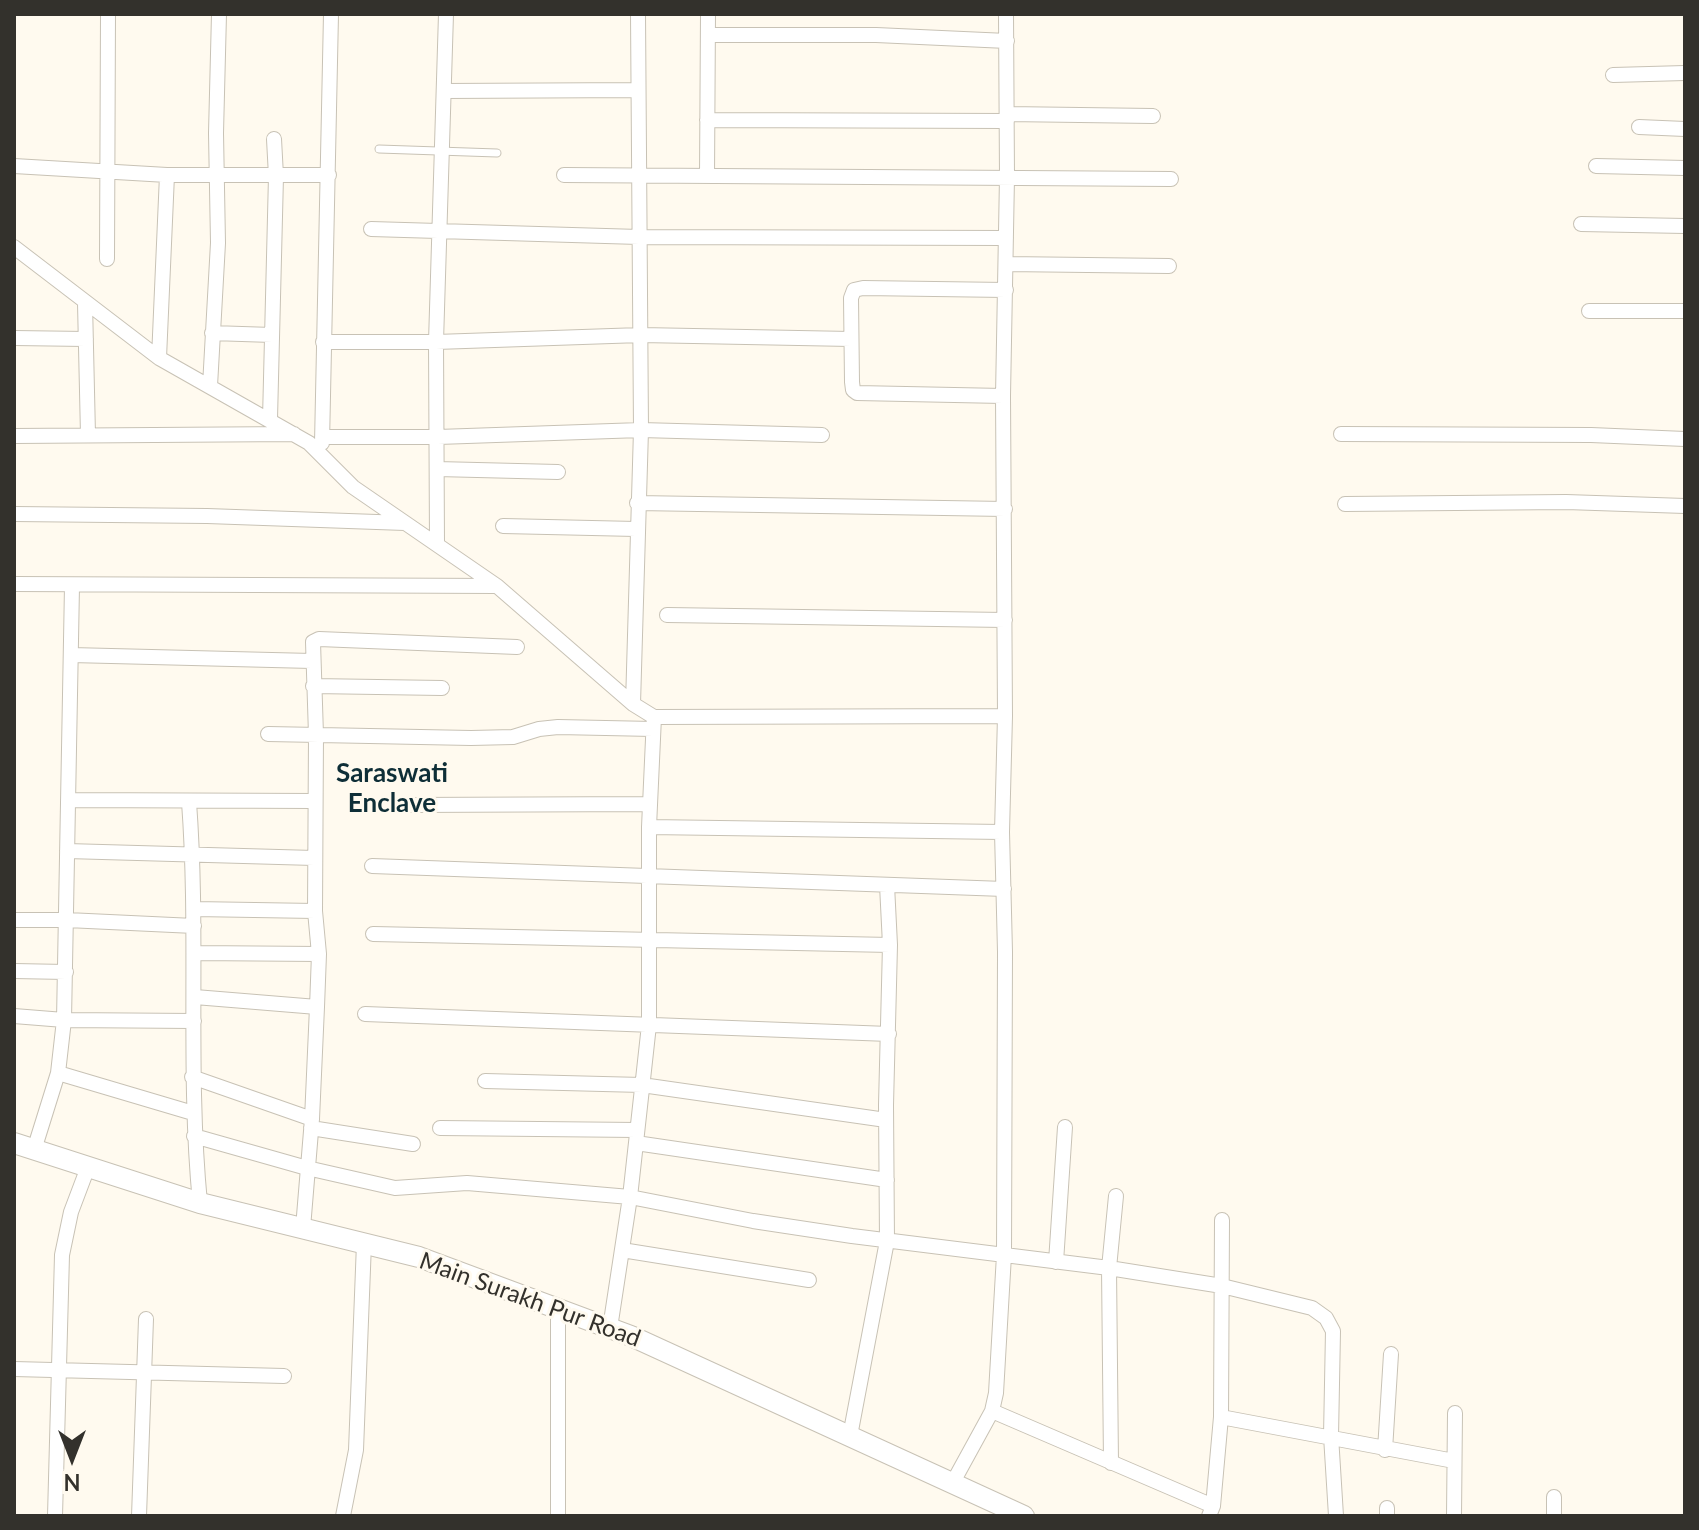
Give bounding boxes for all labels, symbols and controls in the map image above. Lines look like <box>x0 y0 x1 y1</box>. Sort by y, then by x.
district label: Saraswati Enclave <box>336 758 448 820</box>
street label: Main Surakh Pur Road <box>415 1247 645 1353</box>
north arrow <box>32 1418 112 1498</box>
text: N <box>64 1469 80 1496</box>

